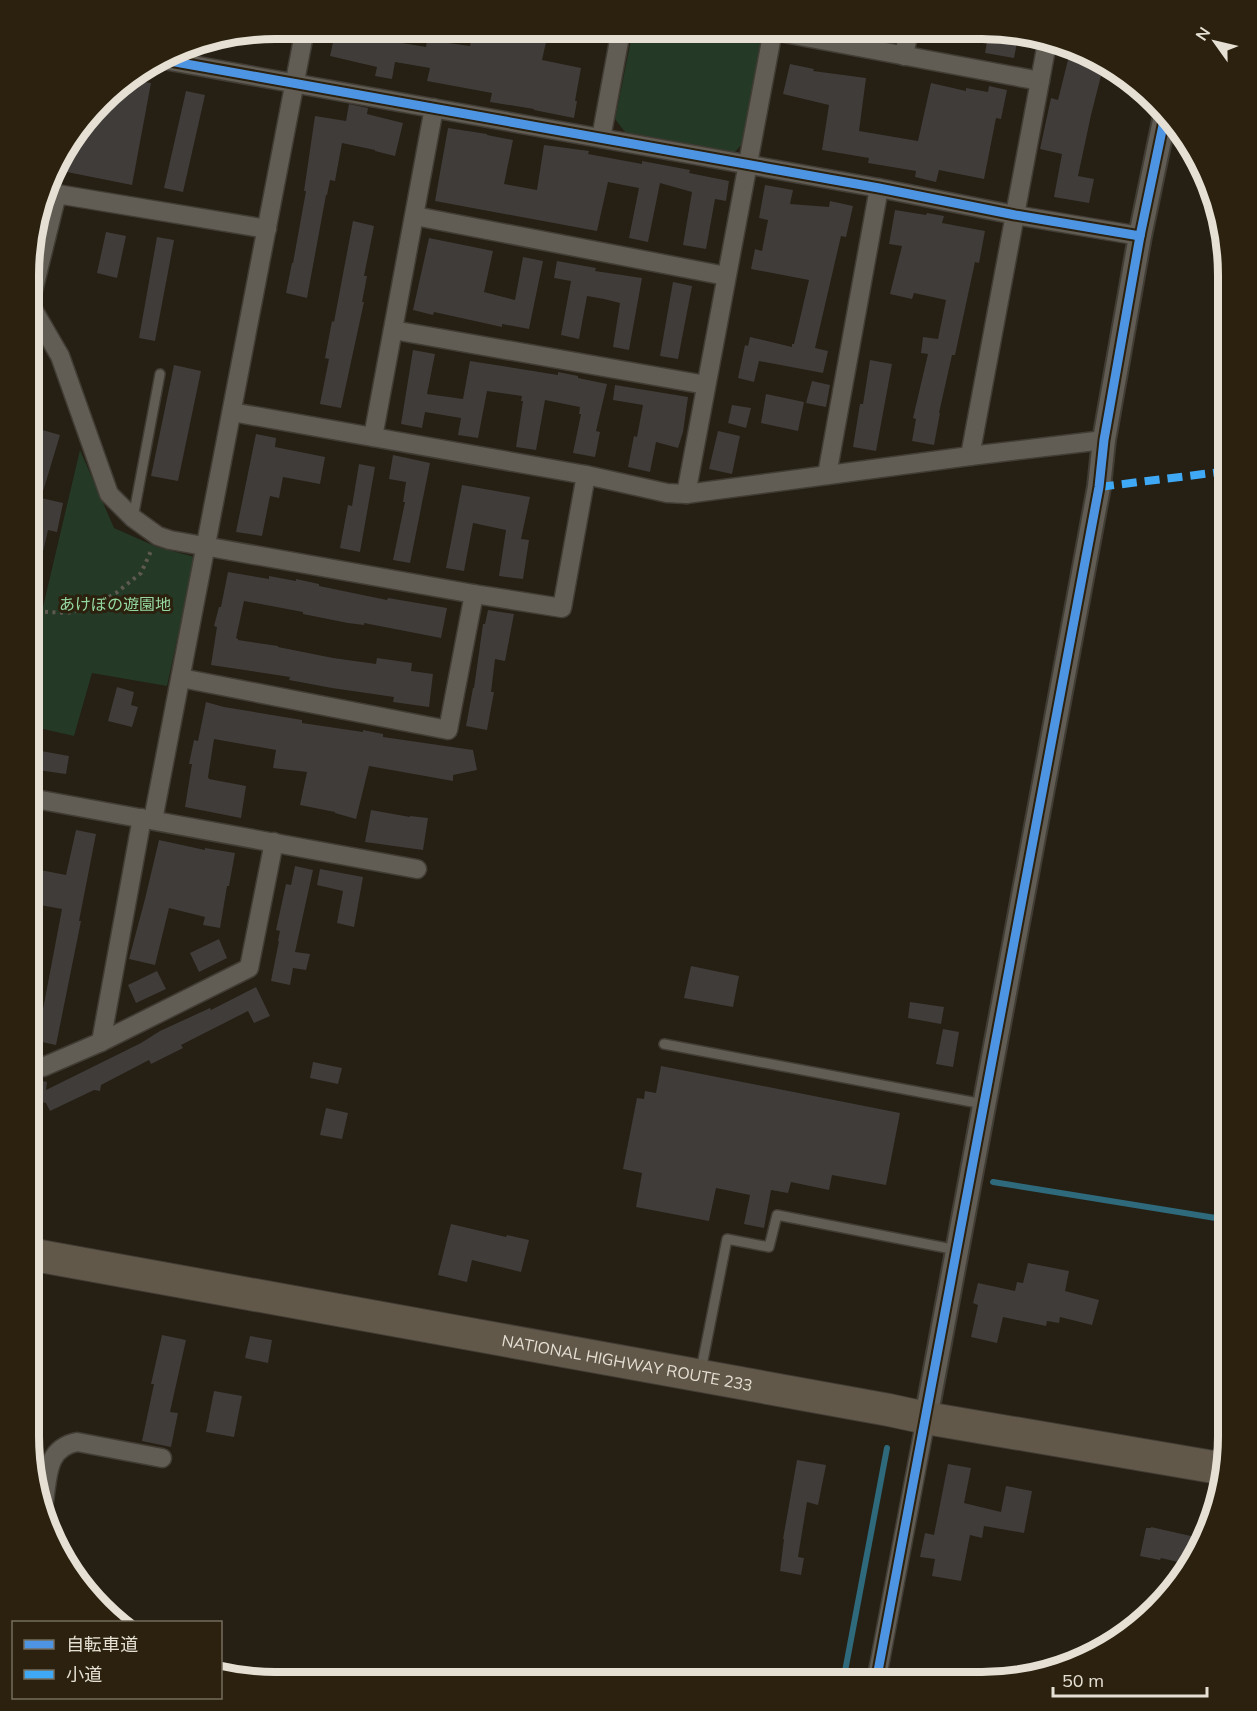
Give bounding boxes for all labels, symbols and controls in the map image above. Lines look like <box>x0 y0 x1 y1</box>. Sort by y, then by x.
north arrow <box>1185 12 1245 72</box>
text: N <box>1191 23 1214 44</box>
park label: あけぼの遊園地 <box>59 594 171 614</box>
street label: NATIONAL HIGHWAY ROUTE 233 <box>500 1330 754 1395</box>
legend <box>12 1621 222 1699</box>
text: 自転車道 <box>66 1633 138 1656</box>
scale bar <box>1053 1660 1208 1698</box>
text: 小道 <box>66 1663 102 1686</box>
text: 50 m <box>1062 1669 1104 1692</box>

